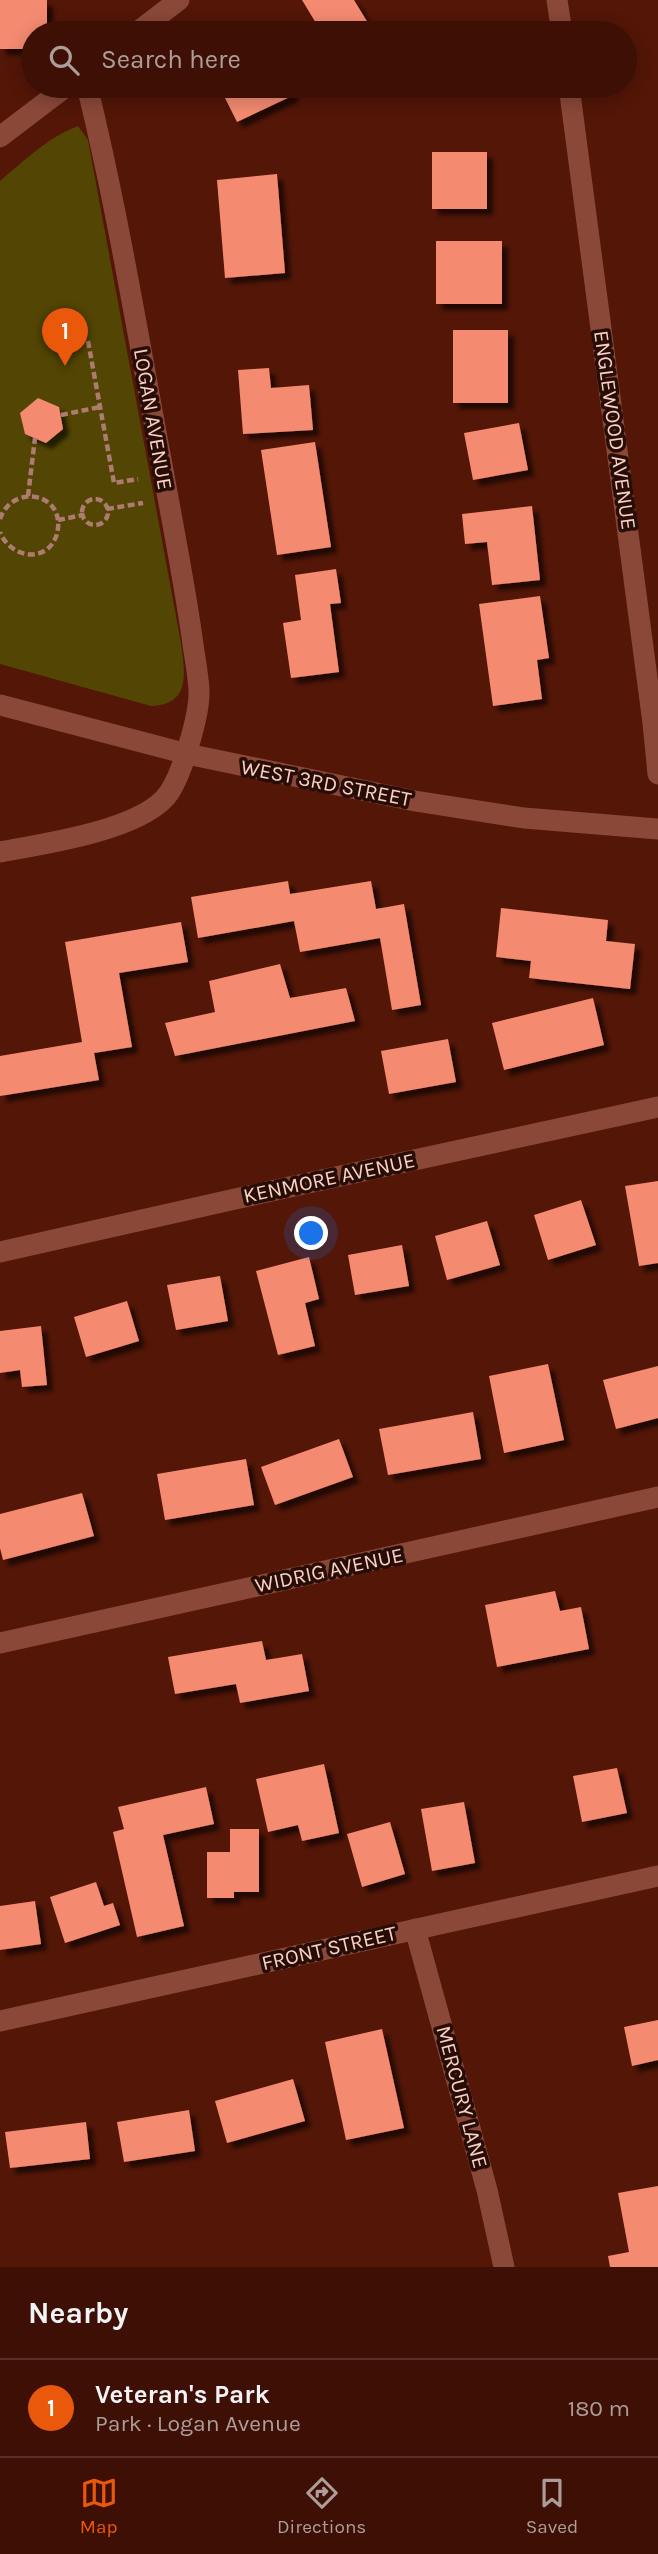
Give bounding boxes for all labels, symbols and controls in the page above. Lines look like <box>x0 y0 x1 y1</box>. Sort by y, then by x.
search box <box>21 21 637 98</box>
icon: search <box>45 41 83 79</box>
text: Search here <box>101 44 241 75</box>
pin: 1 <box>42 308 88 366</box>
street label: ENGLEWOOD AVENUE <box>589 329 641 531</box>
street label: LOGAN AVENUE <box>129 346 177 492</box>
street label: WEST 3RD STREET <box>239 755 414 811</box>
street label: KENMORE AVENUE <box>241 1148 417 1208</box>
your location <box>294 1216 328 1250</box>
street label: WIDRIG AVENUE <box>253 1543 405 1597</box>
street label: FRONT STREET <box>259 1921 399 1975</box>
street label: MERCURY LANE <box>431 2023 493 2171</box>
text: Nearby <box>28 2295 128 2331</box>
text: Veteran's Park <box>95 2379 270 2410</box>
text: 1 <box>47 2395 55 2422</box>
text: 180 m <box>568 2395 630 2422</box>
text: Park · Logan Avenue <box>95 2410 301 2437</box>
tab: Map <box>80 2474 118 2538</box>
tab: Directions <box>277 2474 366 2538</box>
tab: Saved <box>526 2474 578 2538</box>

